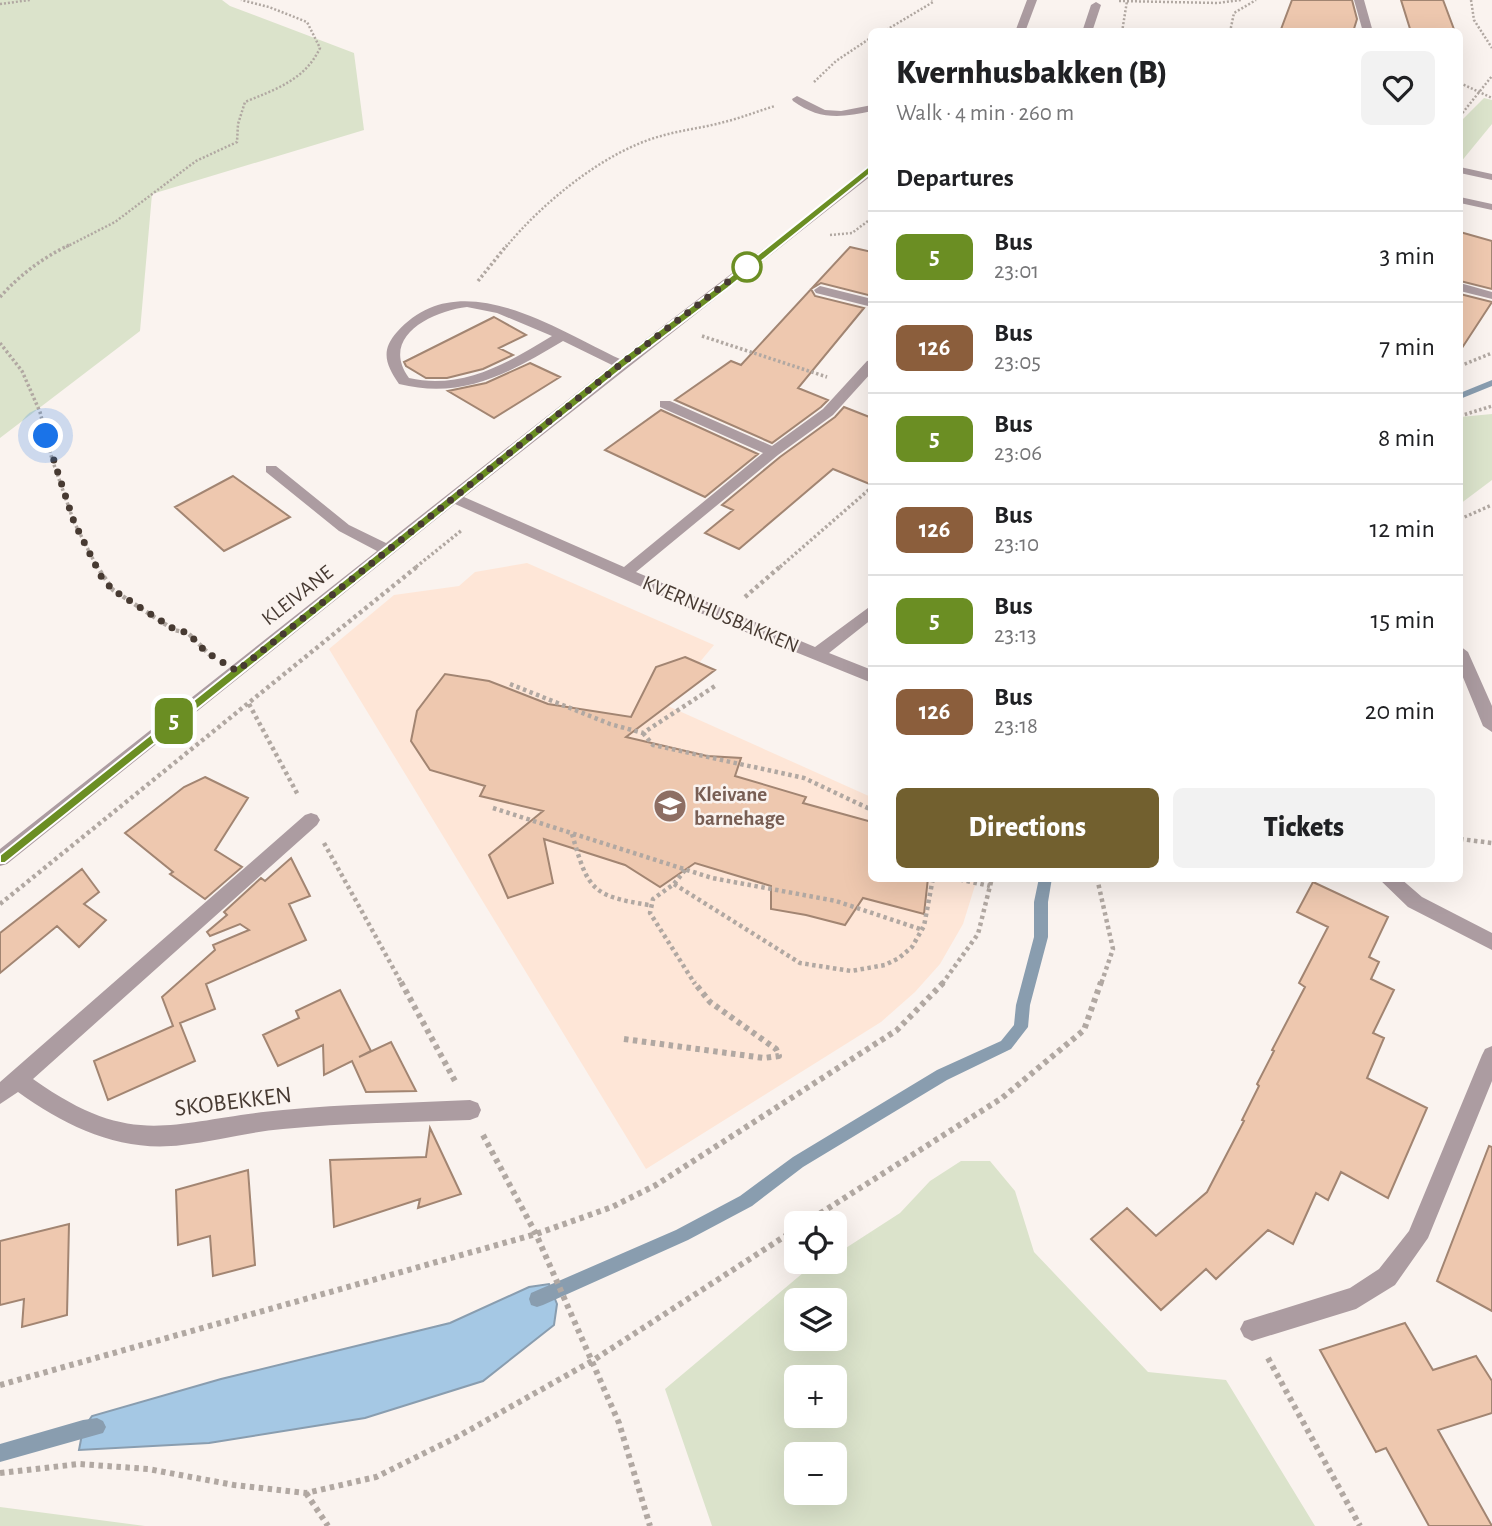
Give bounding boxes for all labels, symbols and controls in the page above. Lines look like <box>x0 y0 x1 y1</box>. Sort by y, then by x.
button: heart <box>1361 51 1435 125</box>
text: Kvernhusbakken (B) <box>896 57 1168 90</box>
text: Walk · 4 min · 260 m <box>896 102 1074 125</box>
text: Departures <box>896 165 1014 191</box>
text: Bus <box>994 229 1033 255</box>
text: 3 min <box>1379 243 1435 269</box>
text: 5 <box>929 245 940 269</box>
unlabelled marker <box>732 252 762 282</box>
text: 23:01 <box>994 260 1039 283</box>
text: Bus <box>994 320 1033 346</box>
text: 7 min <box>1379 334 1435 360</box>
text: 126 <box>919 336 950 360</box>
text: 23:05 <box>994 351 1041 374</box>
text: Bus <box>994 411 1033 437</box>
your location <box>28 418 63 453</box>
text: 8 min <box>1378 425 1435 451</box>
text: 5 <box>929 427 940 451</box>
text: 23:06 <box>994 442 1042 465</box>
text: Bus <box>994 502 1033 528</box>
text: 12 min <box>1369 516 1435 542</box>
text: 126 <box>919 518 950 542</box>
text: 23:10 <box>994 533 1039 556</box>
street label: KLEIVANE <box>258 561 337 629</box>
street label: KVERNHUSBAKKEN <box>640 572 802 657</box>
text: Bus <box>994 593 1033 619</box>
text: 15 min <box>1370 607 1435 633</box>
text: 5 <box>929 609 940 633</box>
text: 23:13 <box>994 624 1037 647</box>
text: Bus <box>994 684 1033 710</box>
line badge: 5 <box>151 698 197 744</box>
text: 20 min <box>1365 698 1435 724</box>
text: 126 <box>919 700 950 724</box>
text: 5 <box>169 709 179 733</box>
text: 23:18 <box>994 715 1038 738</box>
place label: Kleivane barnehage <box>694 784 785 829</box>
school or university icon: Kleivane barnehage <box>651 787 689 825</box>
button: Directions <box>896 788 1159 868</box>
button: Tickets <box>1173 788 1435 868</box>
street label: SKOBEKKEN <box>173 1083 293 1121</box>
map controls <box>784 1211 847 1505</box>
button: locate <box>784 1211 847 1274</box>
button: layers <box>784 1288 847 1351</box>
button: + <box>784 1365 847 1428</box>
button: − <box>784 1442 847 1505</box>

